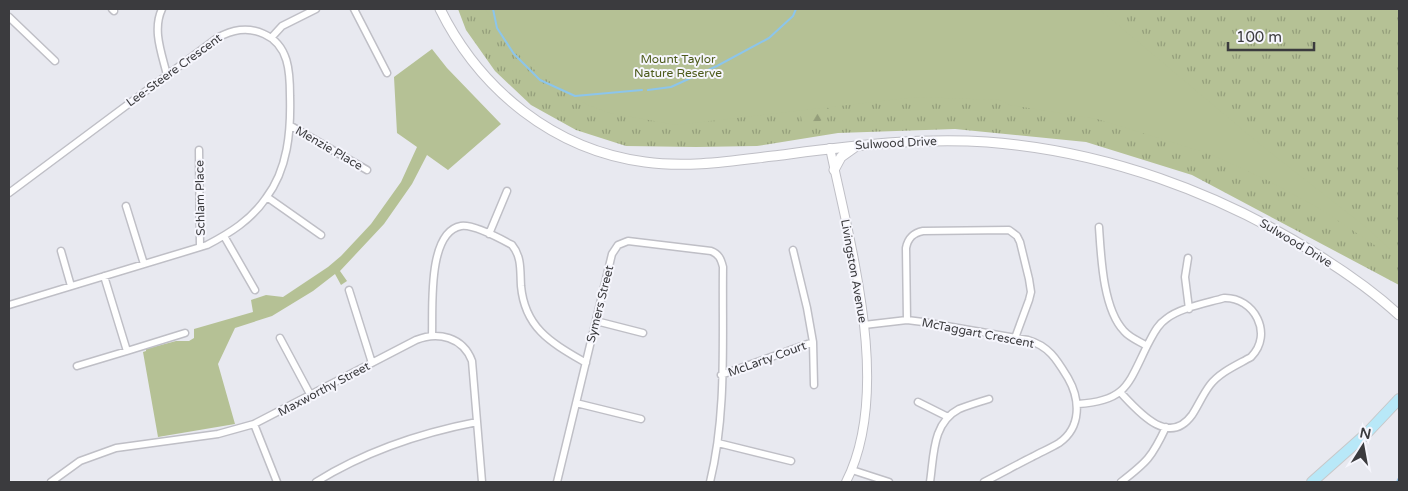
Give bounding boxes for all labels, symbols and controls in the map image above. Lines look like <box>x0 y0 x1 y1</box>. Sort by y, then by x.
scale bar <box>1228 20 1314 52</box>
text: 100 m <box>1236 28 1282 46</box>
street label: Lee-Steere Crescent <box>123 30 225 109</box>
park label: Mount Taylor Nature Reserve <box>634 52 722 80</box>
street label: Menzie Place <box>293 123 365 173</box>
street label: Sulwood Drive <box>855 134 937 152</box>
street label: Schlam Place <box>192 160 208 236</box>
street label: Sulwood Drive <box>1257 216 1335 270</box>
street label: Livingston Avenue <box>838 218 870 324</box>
street label: Symers Street <box>584 264 616 344</box>
street label: McTaggart Crescent <box>921 315 1036 351</box>
street label: McLarty Court <box>726 338 808 380</box>
street label: Maxworthy Street <box>276 359 373 419</box>
north arrow <box>1338 421 1388 471</box>
text: N <box>1358 424 1373 443</box>

